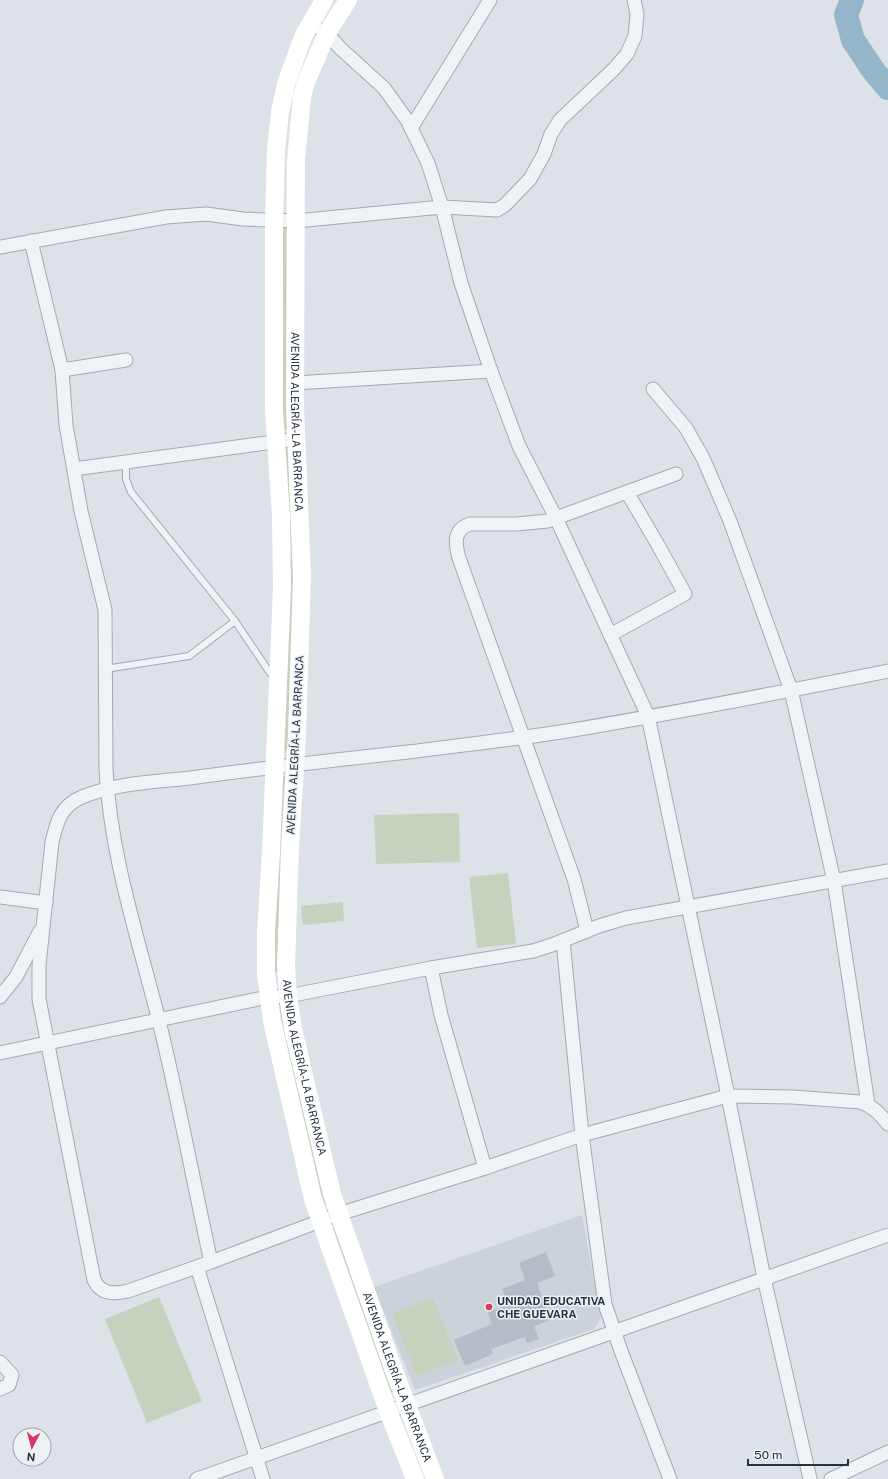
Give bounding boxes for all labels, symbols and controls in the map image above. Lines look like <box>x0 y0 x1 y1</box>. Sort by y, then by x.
street label: AVENIDA ALEGRÍA-LA BARRANCA <box>289 332 305 512</box>
street label: AVENIDA ALEGRÍA-LA BARRANCA <box>283 655 306 835</box>
street label: AVENIDA ALEGRÍA-LA BARRANCA <box>281 979 329 1157</box>
street label: AVENIDA ALEGRÍA-LA BARRANCA <box>361 1290 434 1464</box>
place label: UNIDAD EDUCATIVA CHE GUEVARA <box>497 1295 605 1320</box>
marker: UNIDAD EDUCATIVA CHE GUEVARA <box>484 1302 494 1312</box>
north arrow <box>12 1427 52 1467</box>
scale bar <box>748 1441 848 1467</box>
text: 50 m <box>754 1448 782 1462</box>
text: N <box>26 1451 36 1463</box>

